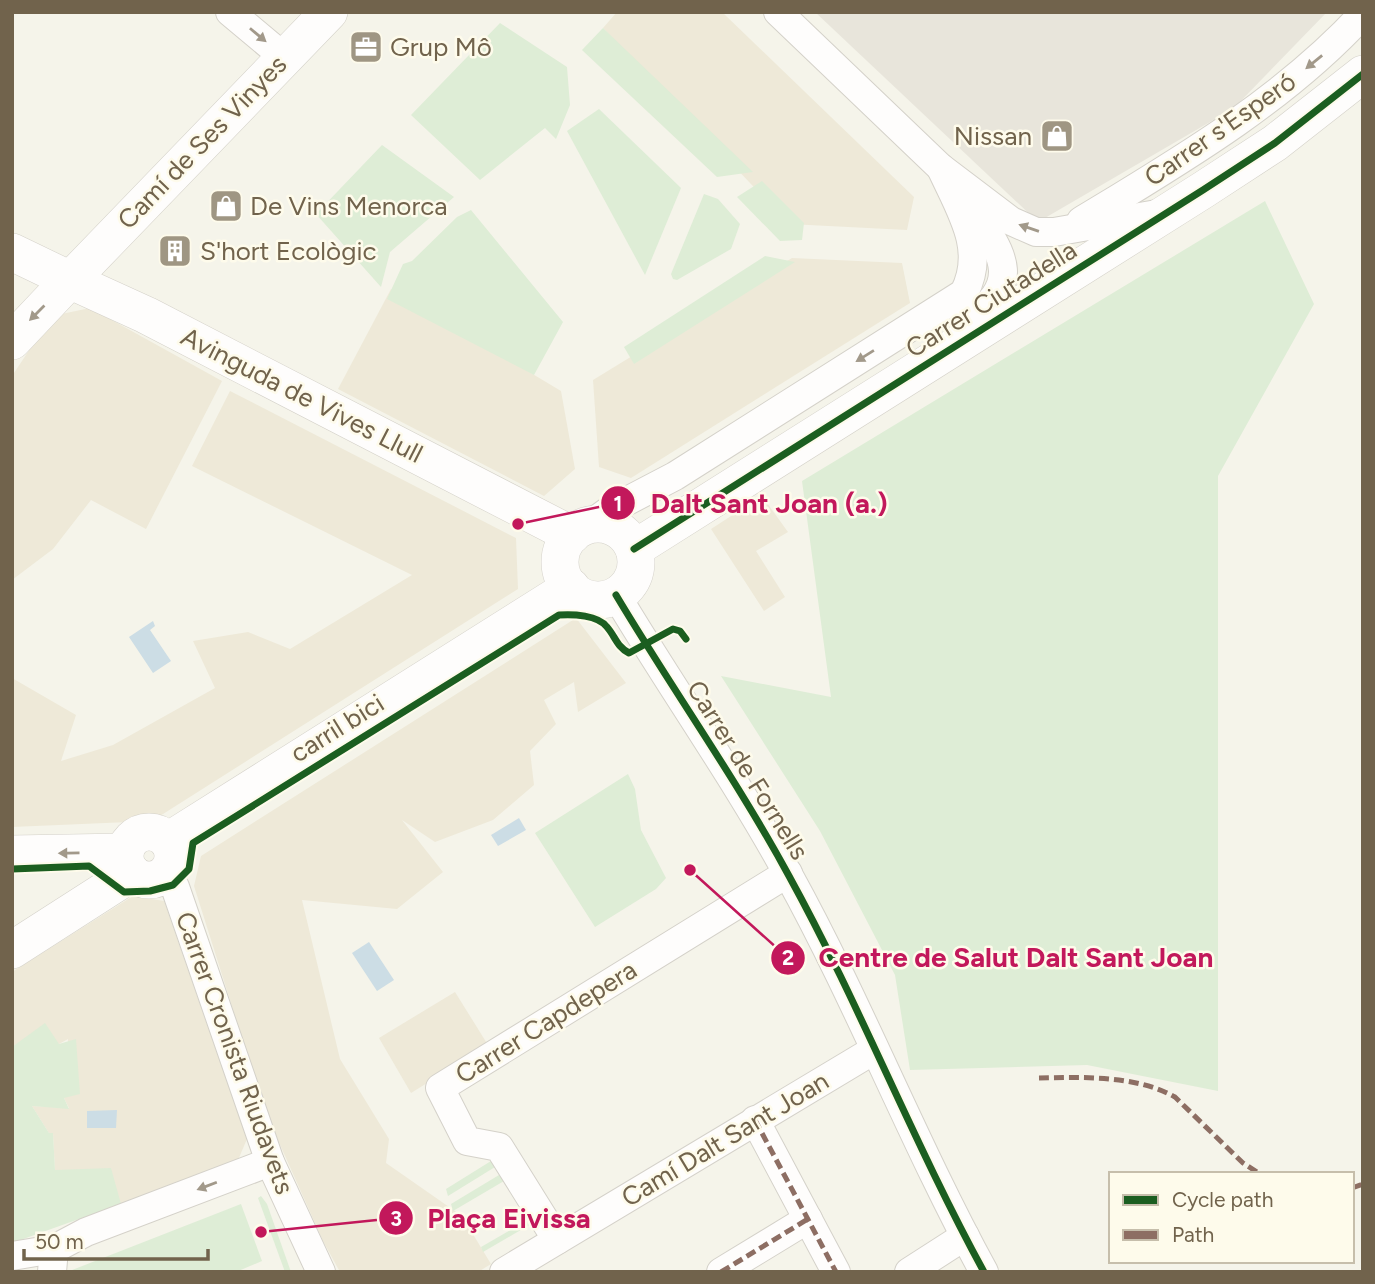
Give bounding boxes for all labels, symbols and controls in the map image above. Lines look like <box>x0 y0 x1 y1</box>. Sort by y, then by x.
one-way arrow <box>249 27 267 43</box>
office icon: Grup Mô <box>347 28 385 66</box>
place label: Grup Mô <box>390 31 492 63</box>
street label: Camí de Ses Vinyes <box>111 48 293 236</box>
one-way arrow <box>1306 55 1324 70</box>
street label: Carrer s'Esperó <box>1138 65 1302 193</box>
shop icon: Nissan <box>1038 117 1076 155</box>
place label: Nissan <box>954 120 1032 152</box>
shop icon: De Vins Menorca <box>207 187 245 225</box>
place label: De Vins Menorca <box>250 190 448 222</box>
one-way arrow <box>1019 222 1040 233</box>
building icon: S'hort Ecològic <box>156 232 194 270</box>
street label: Carrer Ciutadella <box>900 234 1082 364</box>
place label: S'hort Ecològic <box>200 235 377 267</box>
one-way arrow <box>30 304 46 321</box>
street label: Avinguda de Vives Llull <box>176 320 428 470</box>
one-way arrow <box>855 350 874 363</box>
callout: Dalt Sant Joan (a.) <box>601 479 901 528</box>
text: Dalt Sant Joan (a.) <box>650 486 888 520</box>
text: 1 <box>614 491 622 516</box>
street label: Carrer de Fornells <box>680 675 816 865</box>
street label: carril bici <box>284 687 390 769</box>
one-way arrow <box>57 847 79 859</box>
street label: Carrer Cronista Riudavets <box>169 907 301 1199</box>
callout: Centre de Salut Dalt Sant Joan <box>770 933 1228 982</box>
text: Centre de Salut Dalt Sant Joan <box>819 940 1213 974</box>
text: 2 <box>782 945 794 970</box>
street label: Carrer Capdepera <box>450 953 642 1091</box>
street label: Camí Dalt Sant Joan <box>616 1065 834 1213</box>
legend <box>1109 1172 1354 1263</box>
one-way arrow <box>196 1181 217 1192</box>
text: Cycle path <box>1172 1187 1273 1212</box>
callout: Plaça Eivissa <box>379 1194 605 1243</box>
text: Plaça Eivissa <box>427 1201 591 1235</box>
text: 3 <box>390 1206 402 1231</box>
scale bar <box>24 1218 208 1262</box>
text: Path <box>1172 1222 1214 1247</box>
text: 50 m <box>35 1229 84 1254</box>

